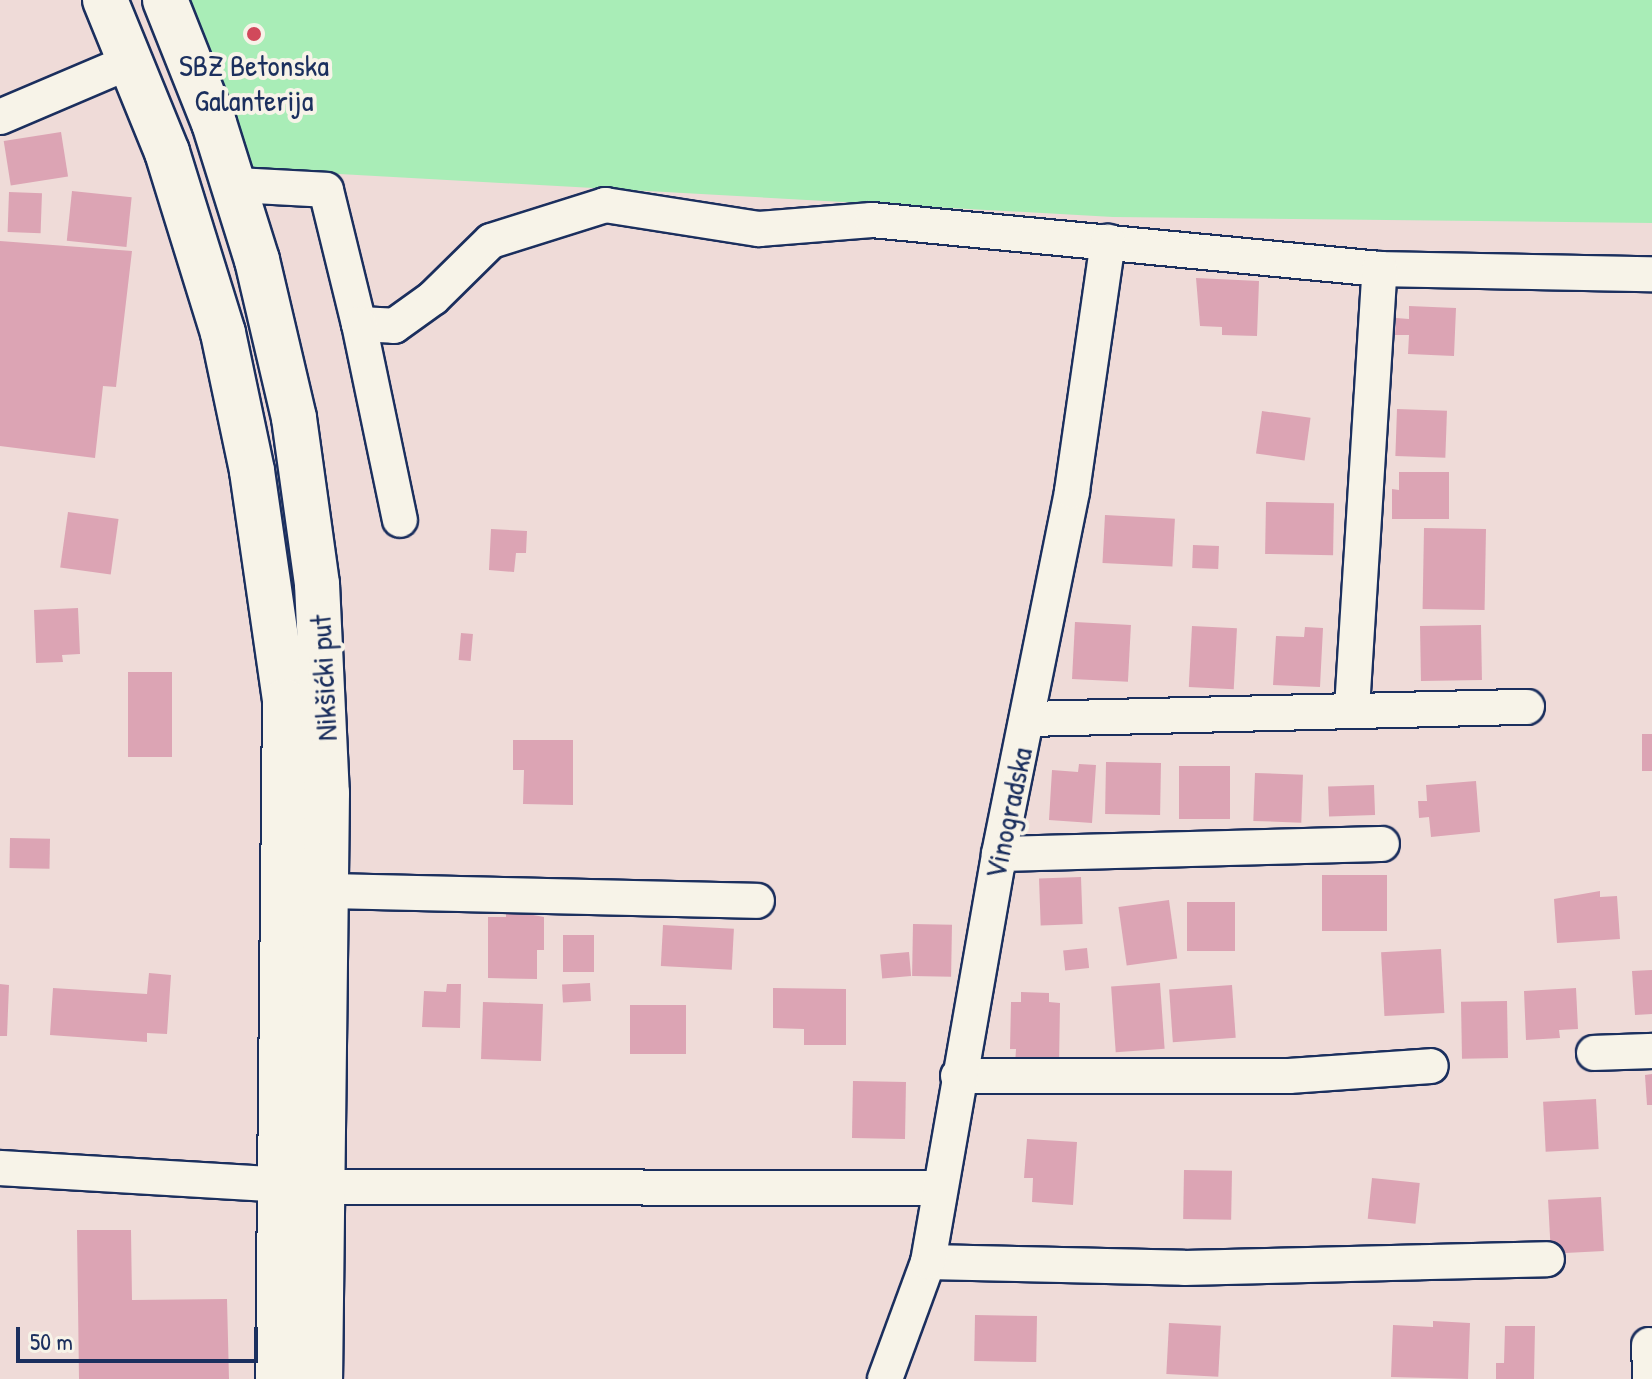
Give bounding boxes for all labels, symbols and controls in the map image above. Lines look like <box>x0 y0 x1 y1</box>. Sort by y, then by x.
marker: SBZ Betonska Galanterija <box>245 25 263 43</box>
place label: SBZ Betonska Galanterija <box>179 47 329 118</box>
street label: Nikšićki put <box>302 614 344 742</box>
street label: Vinogradska <box>977 744 1039 882</box>
scale bar <box>20 1311 262 1361</box>
text: 50 m <box>30 1325 73 1357</box>

